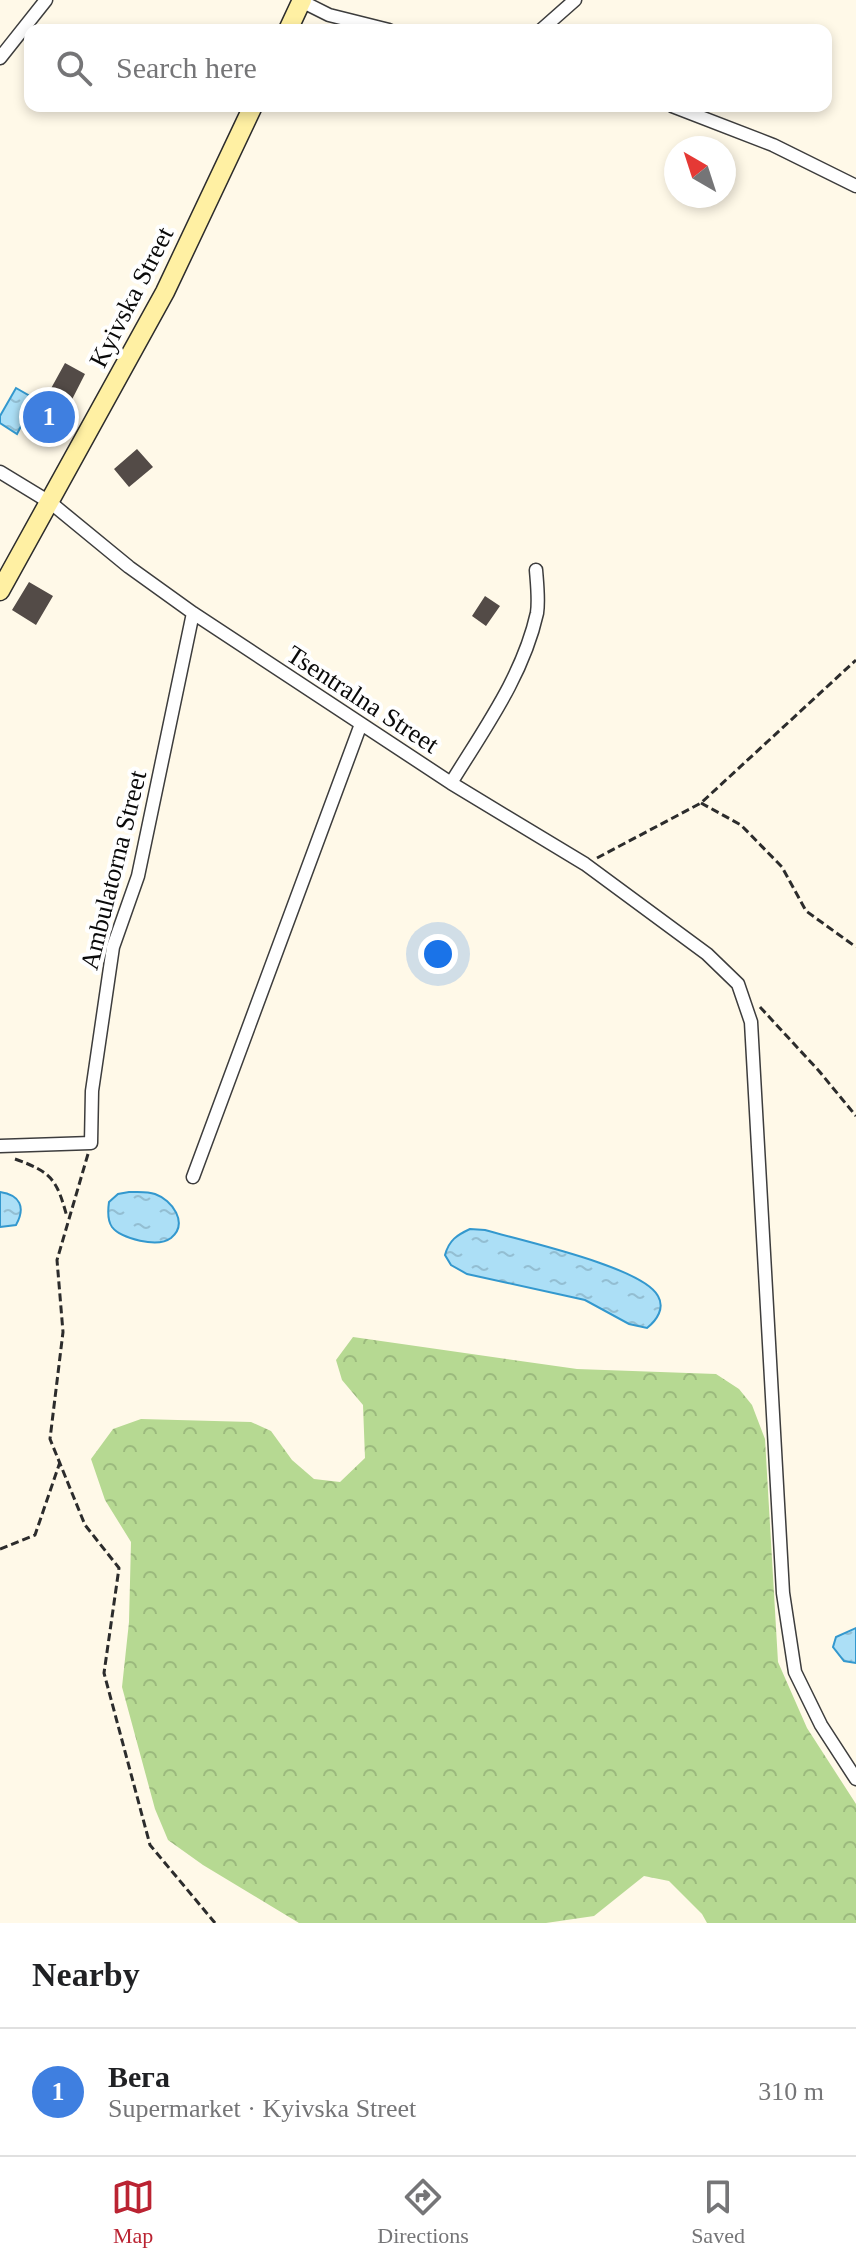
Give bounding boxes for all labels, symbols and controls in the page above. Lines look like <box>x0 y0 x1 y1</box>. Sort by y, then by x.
search box <box>24 24 832 112</box>
icon: search <box>52 46 96 90</box>
text: Search here <box>116 51 257 84</box>
north arrow <box>664 136 736 208</box>
street label: Kyivska Street <box>84 221 180 372</box>
pin: 1 <box>23 387 75 447</box>
street label: Tsentralna Street <box>281 640 445 760</box>
street label: Ambulatorna Street <box>75 767 152 973</box>
your location <box>418 934 458 974</box>
text: Nearby <box>32 1956 140 1993</box>
text: Вега <box>108 2060 170 2093</box>
text: 1 <box>52 2077 65 2106</box>
text: 310 m <box>758 2077 824 2106</box>
text: Supermarket · Kyivska Street <box>108 2094 416 2123</box>
tab: Map <box>111 2175 155 2249</box>
tab: Directions <box>377 2175 469 2249</box>
tab: Saved <box>691 2175 745 2249</box>

